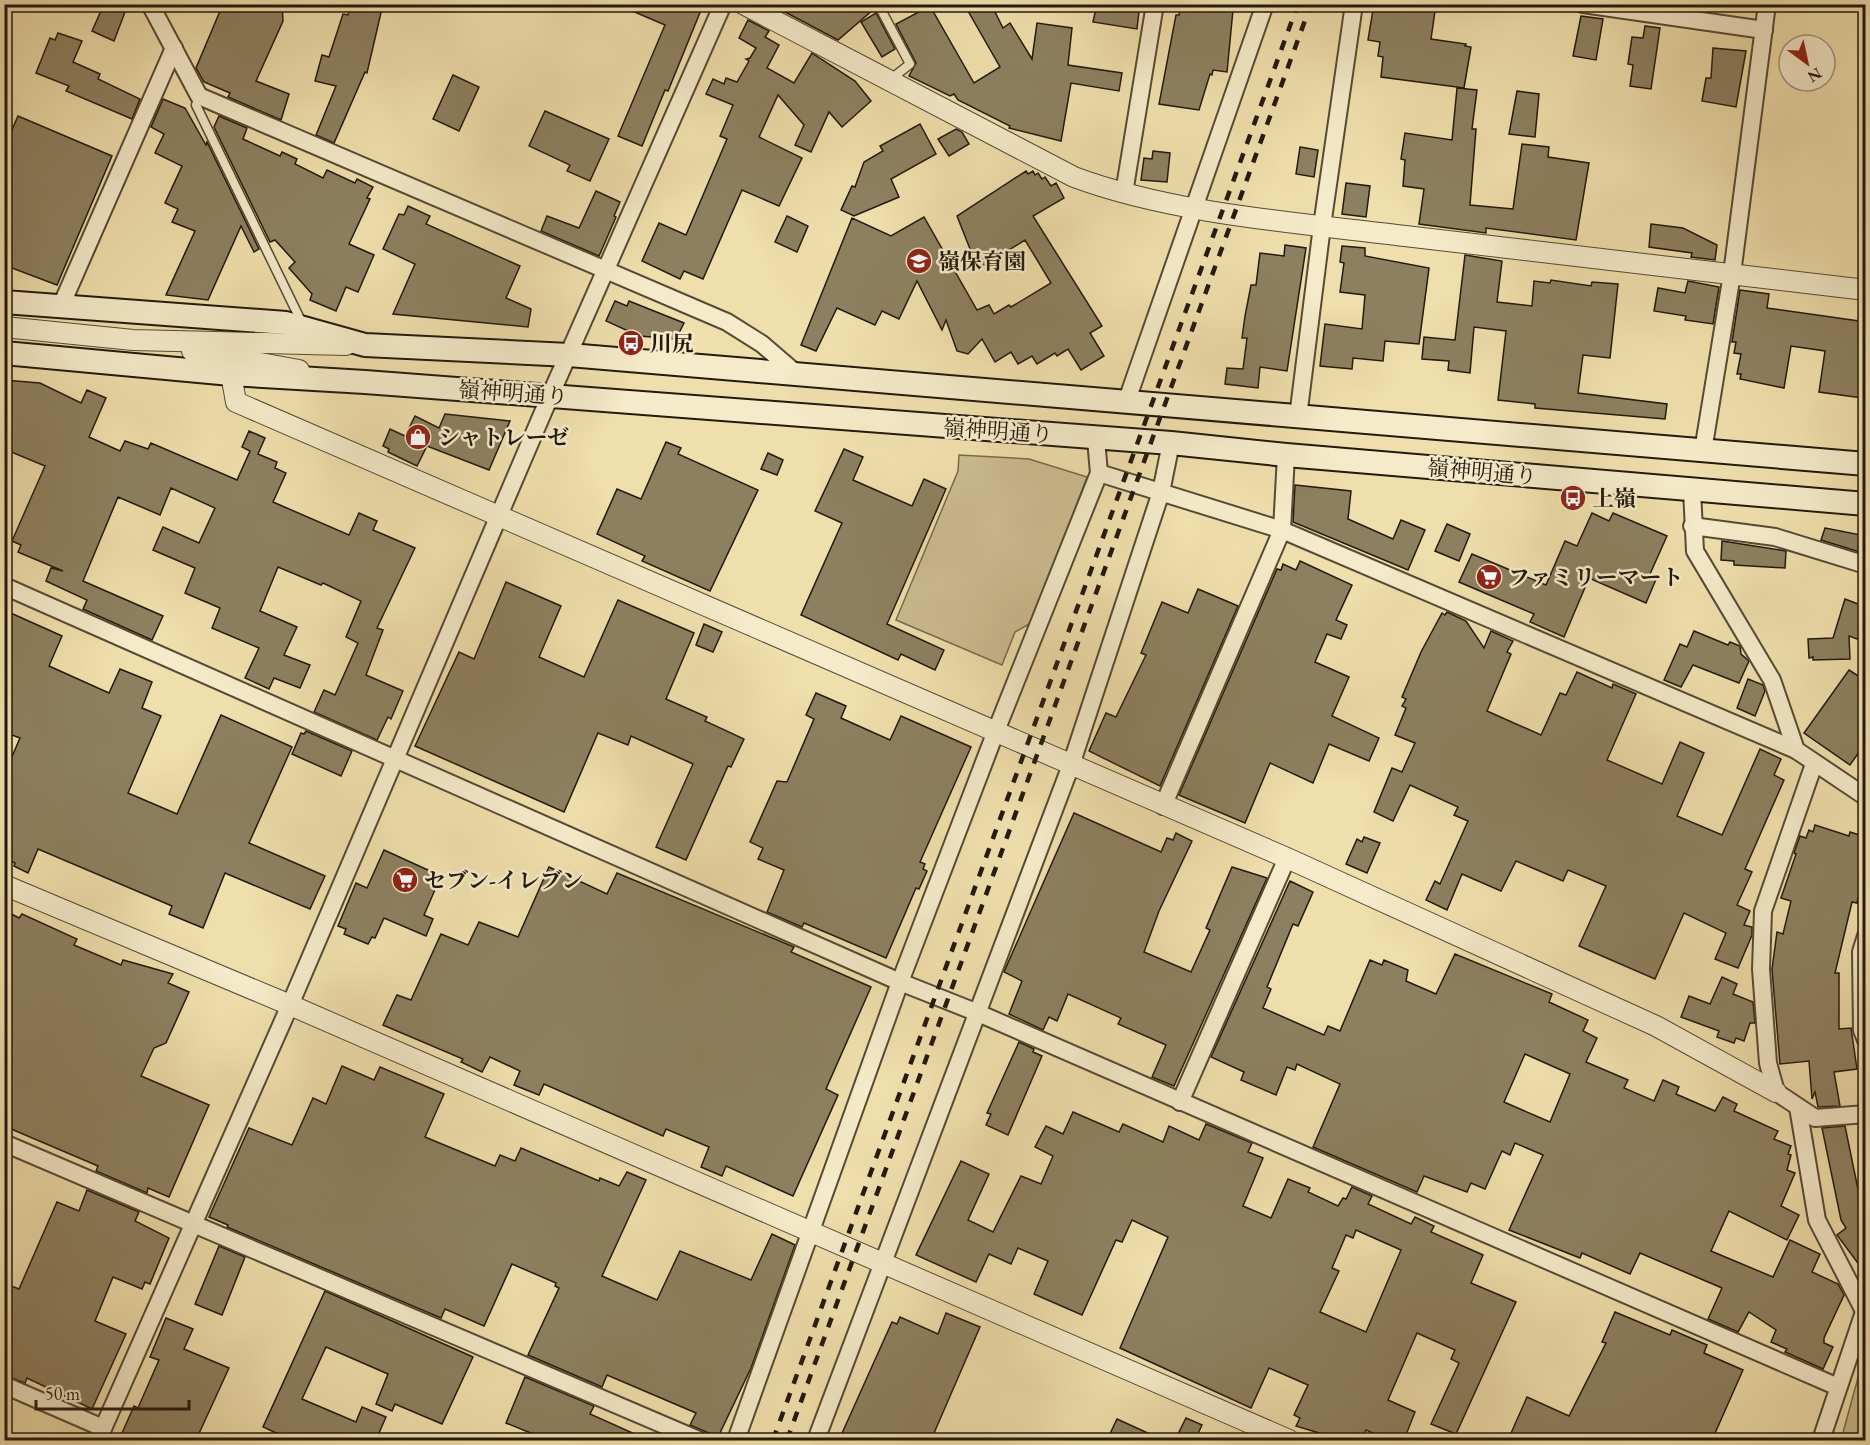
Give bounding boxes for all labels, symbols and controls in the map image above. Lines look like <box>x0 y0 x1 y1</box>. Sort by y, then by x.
north arrow <box>1777 33 1837 93</box>
text: N <box>1804 63 1826 88</box>
school or university icon: 嶺保育園 <box>904 246 934 276</box>
place label: 嶺保育園 <box>938 247 1026 276</box>
bus stop icon: 川尻 <box>616 328 646 358</box>
place label: 川尻 <box>650 329 694 358</box>
street label: 嶺神明通り <box>457 375 569 411</box>
street label: 嶺神明通り <box>942 413 1054 449</box>
shop icon: シャトレーゼ <box>403 422 433 452</box>
place label: シャトレーゼ <box>438 423 569 452</box>
street label: 嶺神明通り <box>1426 453 1538 491</box>
bus stop icon: 上嶺 <box>1558 483 1588 513</box>
place label: 上嶺 <box>1592 484 1636 513</box>
supermarket icon: ファミリーマート <box>1474 562 1504 592</box>
place label: ファミリーマート <box>1508 563 1684 592</box>
supermarket icon: セブン-イレブン <box>390 865 420 895</box>
place label: セブン-イレブン <box>424 866 583 895</box>
scale bar <box>36 1373 189 1411</box>
text: 50 m <box>45 1382 80 1405</box>

